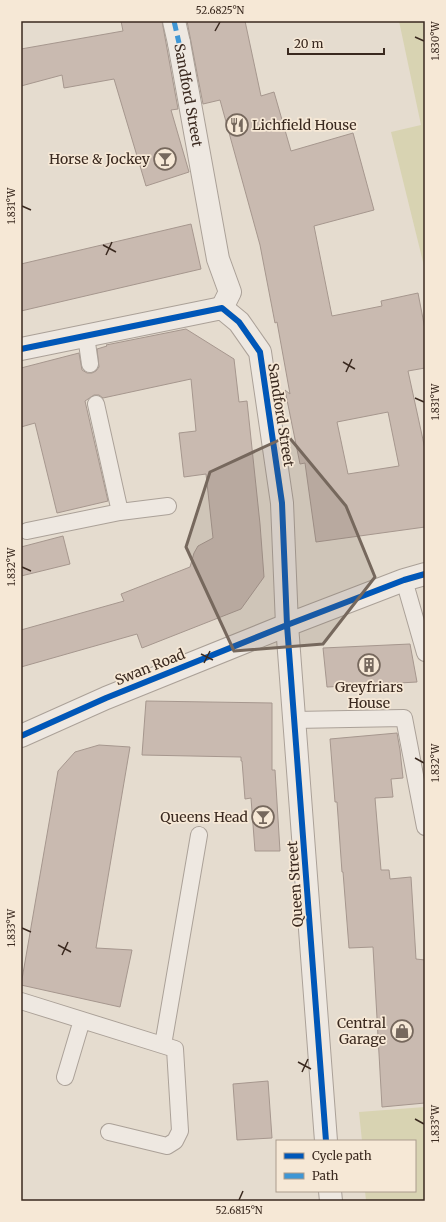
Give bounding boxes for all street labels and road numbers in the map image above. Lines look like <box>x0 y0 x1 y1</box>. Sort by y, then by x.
street label: Sandford Street <box>170 42 207 149</box>
street label: Sandford Street <box>264 362 298 469</box>
street label: Swan Road <box>112 645 188 689</box>
street label: Queen Street <box>283 840 307 928</box>

